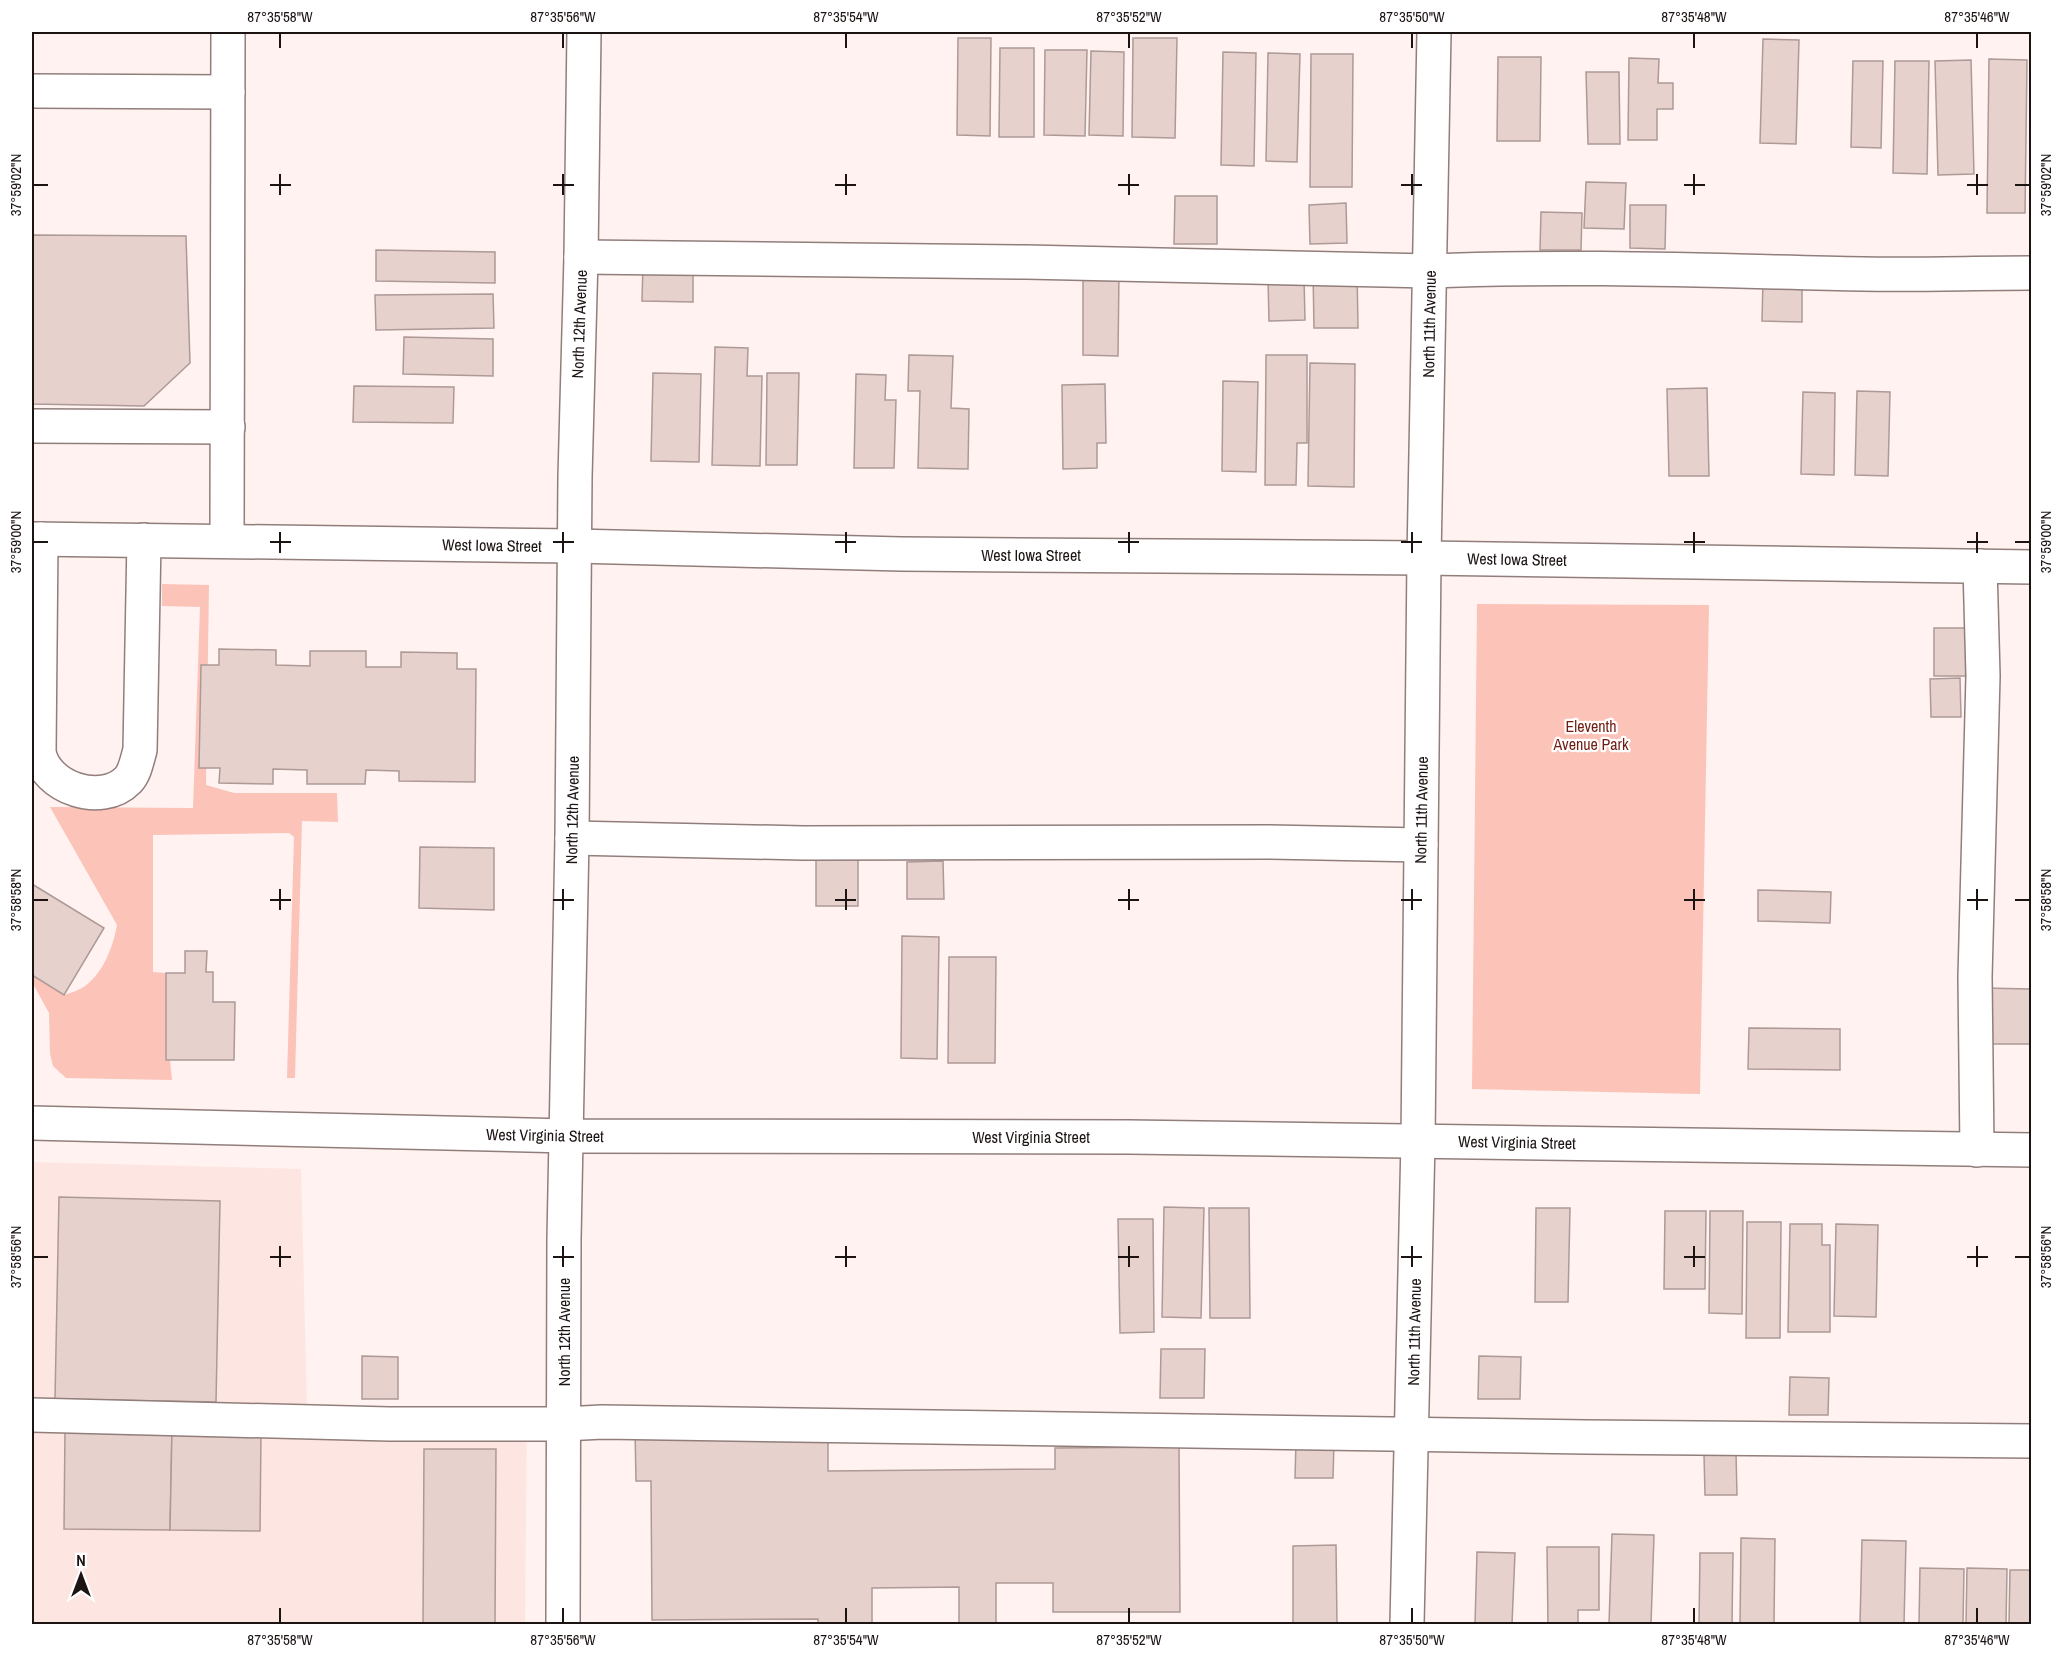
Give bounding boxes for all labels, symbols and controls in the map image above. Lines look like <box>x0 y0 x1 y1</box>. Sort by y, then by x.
text: 87°35'58"W <box>247 6 313 27</box>
text: 87°35'56"W <box>530 6 596 27</box>
text: 87°35'54"W <box>813 6 879 27</box>
text: 87°35'52"W <box>1096 6 1162 27</box>
text: 87°35'50"W <box>1379 6 1445 27</box>
text: 87°35'48"W <box>1661 6 1727 27</box>
text: 87°35'46"W <box>1944 6 2010 27</box>
text: 37°59'02"N <box>5 154 26 216</box>
text: 37°59'02"N <box>2035 154 2056 216</box>
street label: North 12th Avenue <box>566 269 592 379</box>
street label: North 11th Avenue <box>1417 270 1441 378</box>
text: 37°59'00"N <box>5 511 26 573</box>
text: 37°59'00"N <box>2035 511 2056 573</box>
street label: West Iowa Street <box>442 533 542 557</box>
street label: West Iowa Street <box>981 544 1081 566</box>
street label: West Iowa Street <box>1467 547 1567 571</box>
park label: Eleventh Avenue Park <box>1553 715 1629 755</box>
street label: North 12th Avenue <box>560 756 584 864</box>
street label: North 11th Avenue <box>1409 756 1433 864</box>
text: 37°58'58"N <box>5 869 26 931</box>
text: 37°58'58"N <box>2035 869 2056 931</box>
street label: West Virginia Street <box>486 1123 604 1147</box>
street label: West Virginia Street <box>972 1126 1090 1148</box>
street label: West Virginia Street <box>1458 1130 1576 1154</box>
text: 37°58'56"N <box>5 1226 26 1288</box>
text: 37°58'56"N <box>2035 1226 2056 1288</box>
street label: North 12th Avenue <box>553 1278 575 1386</box>
street label: North 11th Avenue <box>1402 1278 1426 1386</box>
north arrow <box>51 1545 111 1605</box>
text: N <box>76 1549 86 1571</box>
text: 87°35'58"W <box>247 1629 313 1650</box>
text: 87°35'56"W <box>530 1629 596 1650</box>
text: 87°35'54"W <box>813 1629 879 1650</box>
text: 87°35'52"W <box>1096 1629 1162 1650</box>
text: 87°35'50"W <box>1379 1629 1445 1650</box>
text: 87°35'48"W <box>1661 1629 1727 1650</box>
text: 87°35'46"W <box>1944 1629 2010 1650</box>

